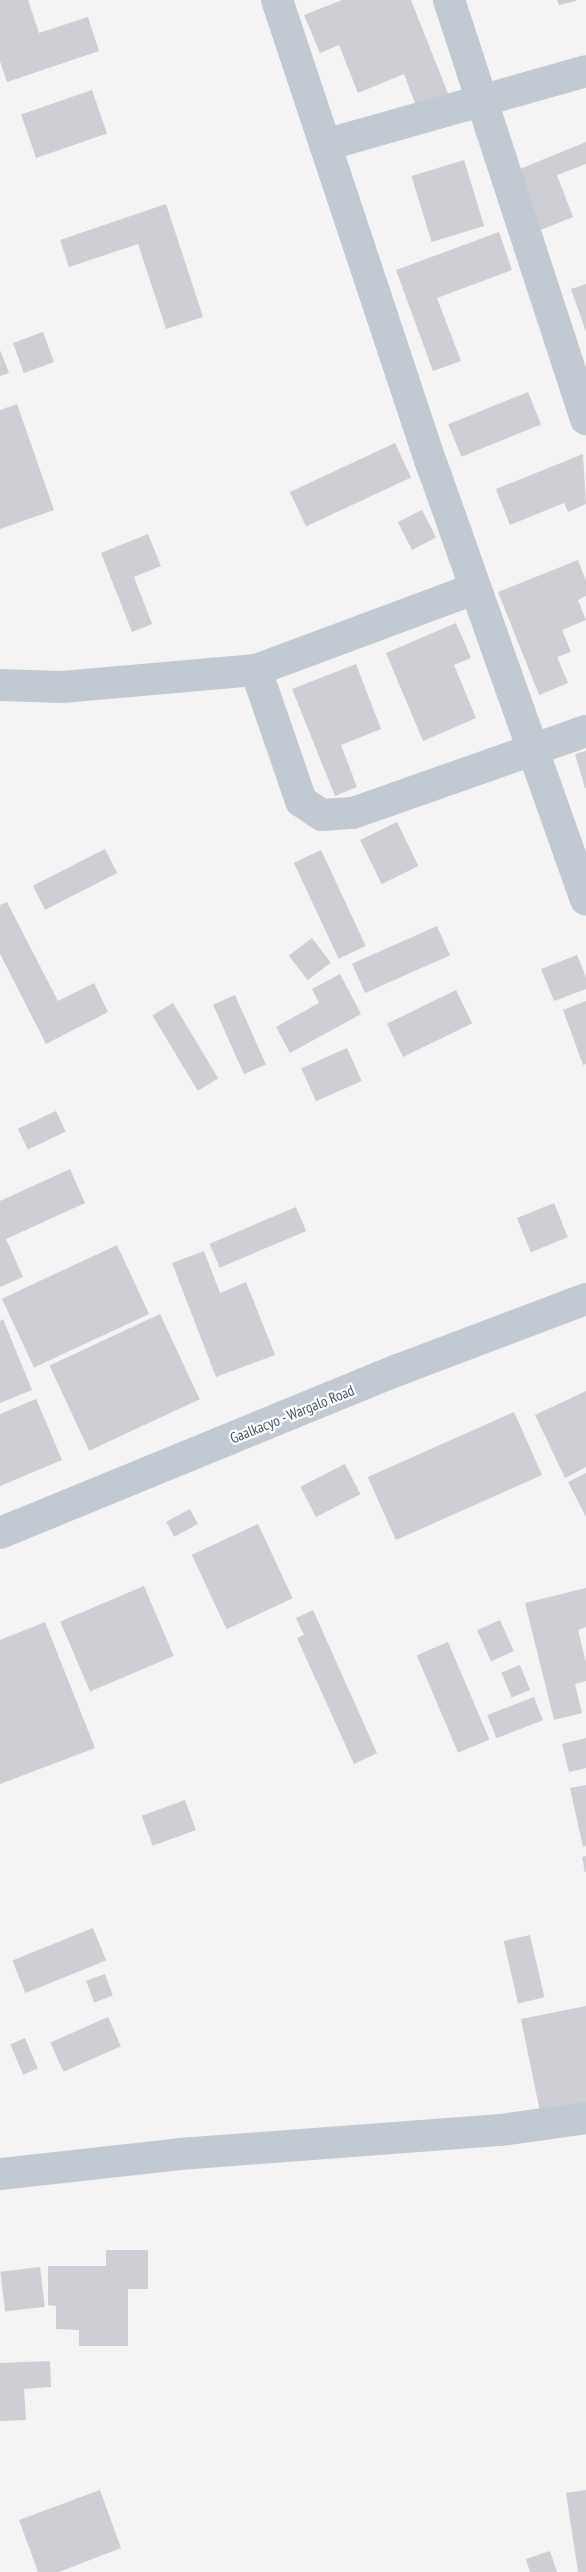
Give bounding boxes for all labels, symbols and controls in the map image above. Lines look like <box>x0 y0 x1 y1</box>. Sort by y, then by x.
street label: Gaalkacyo - Wargalo Road <box>227 1381 357 1447</box>

